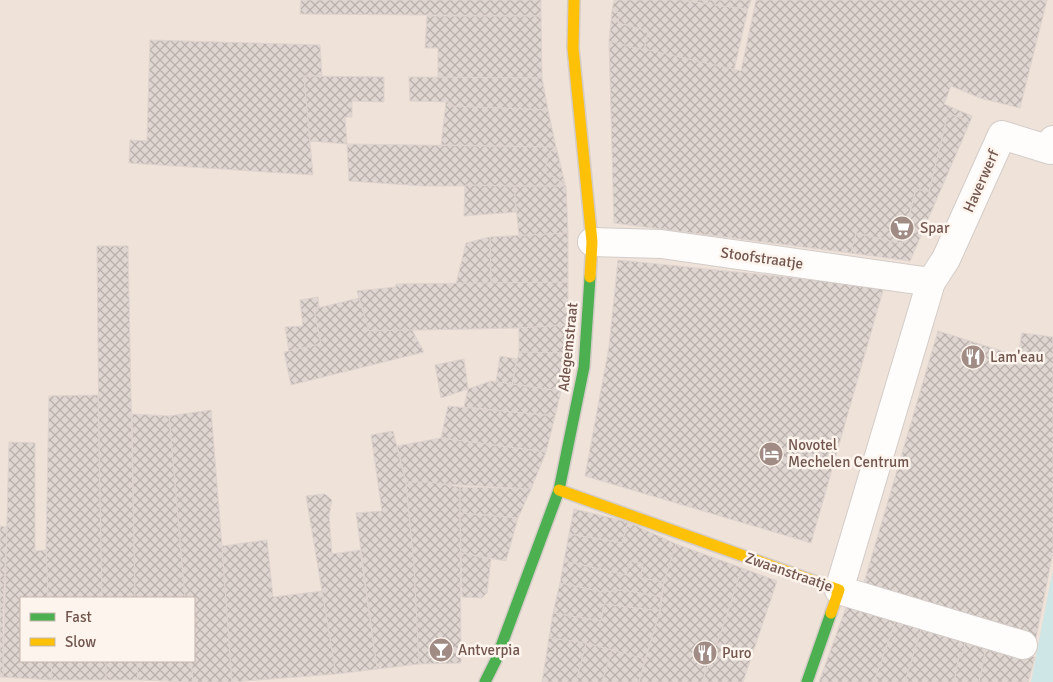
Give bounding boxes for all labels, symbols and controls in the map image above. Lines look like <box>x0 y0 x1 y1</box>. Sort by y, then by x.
street label: Haverwerf <box>959 146 1003 215</box>
supermarket icon: Spar <box>889 215 915 241</box>
place label: Spar <box>920 219 950 237</box>
street label: Stoofstraatje <box>720 243 804 273</box>
street label: Adegemstraat <box>554 302 582 392</box>
restaurant icon: Lam'eau <box>960 344 986 370</box>
place label: Lam'eau <box>990 348 1044 366</box>
place label: Novotel Mechelen Centrum <box>788 436 909 471</box>
hotel icon: Novotel Mechelen Centrum <box>758 441 784 467</box>
street label: Zwaanstraatje <box>743 549 835 595</box>
legend <box>20 597 195 662</box>
text: Fast <box>65 608 92 626</box>
text: Slow <box>65 633 96 651</box>
bar icon: Antverpia <box>428 637 454 663</box>
restaurant icon: Puro <box>692 640 718 666</box>
place label: Antverpia <box>458 641 520 659</box>
place label: Puro <box>722 644 752 662</box>

